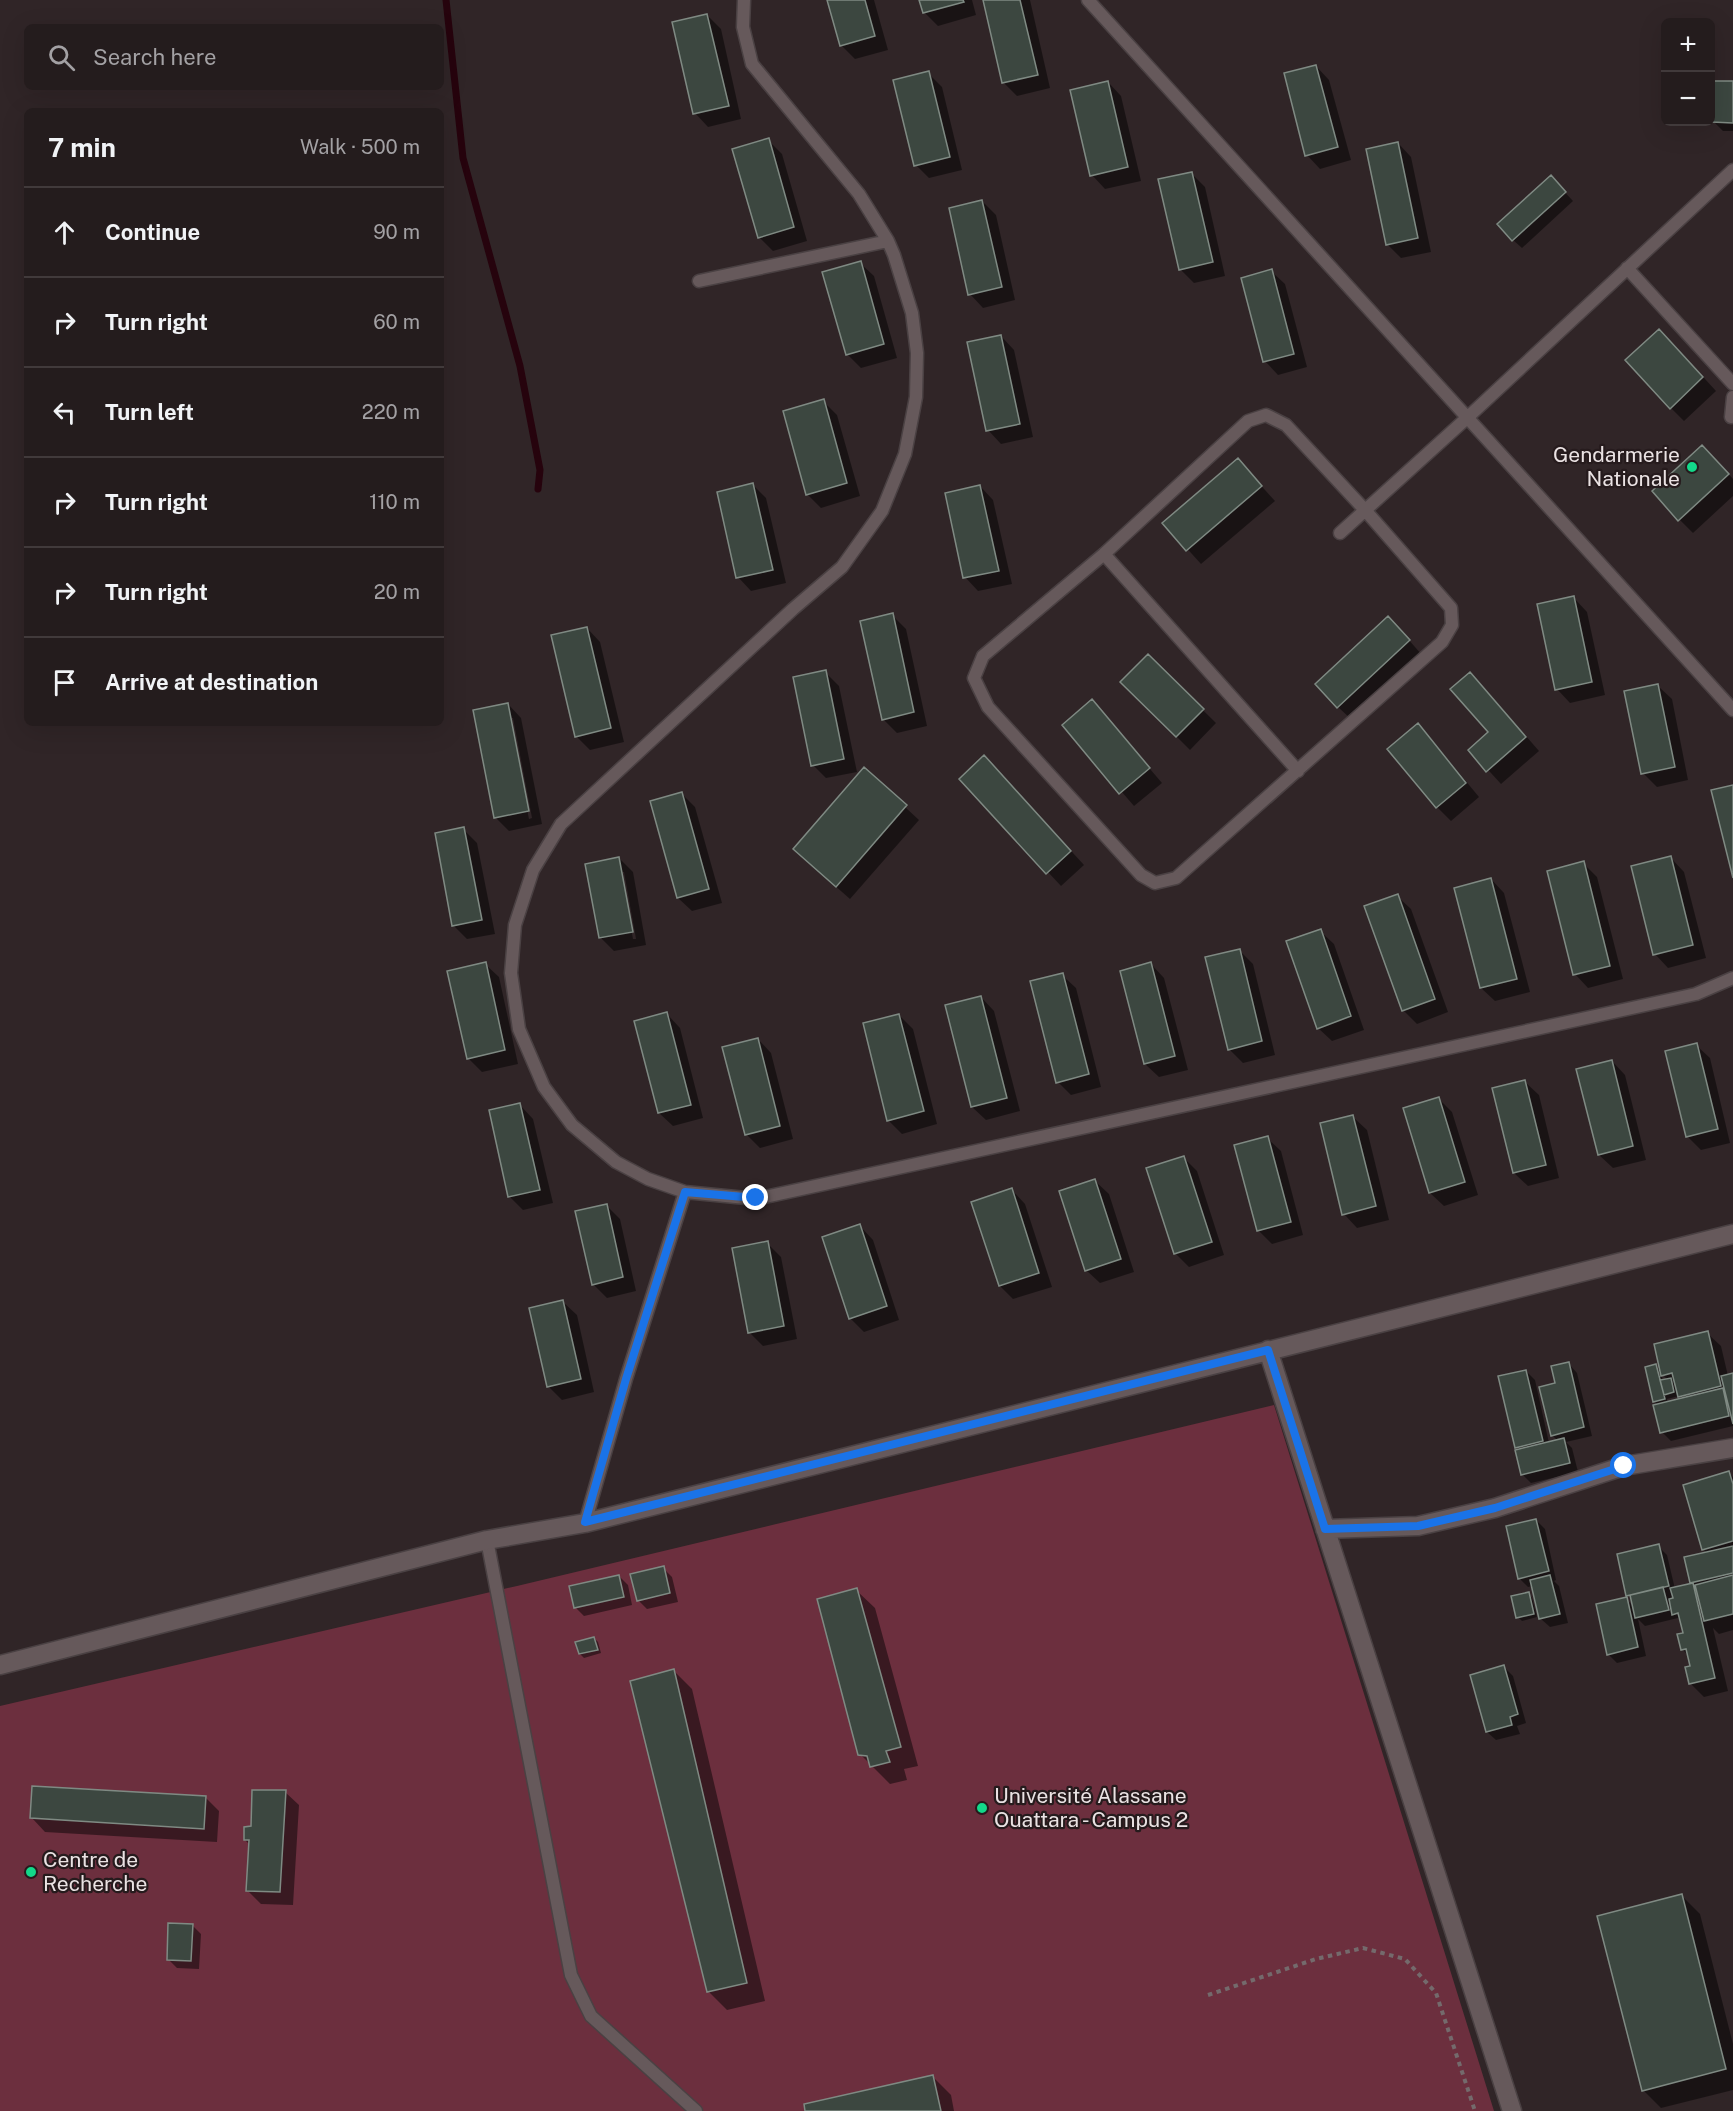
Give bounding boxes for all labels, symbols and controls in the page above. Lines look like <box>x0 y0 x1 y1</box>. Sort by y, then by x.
map controls <box>1661 18 1715 126</box>
button: + <box>1661 18 1715 72</box>
search box <box>24 24 444 90</box>
icon: search <box>45 41 78 74</box>
text: Search here <box>93 44 217 70</box>
button: − <box>1661 72 1715 126</box>
text: 7 min <box>48 132 116 163</box>
text: Walk · 500 m <box>300 135 420 159</box>
icon: ahead <box>48 216 81 249</box>
text: Continue <box>105 219 200 245</box>
text: 90 m <box>373 220 420 244</box>
icon: right <box>48 306 81 339</box>
text: Turn right <box>105 309 208 335</box>
text: 60 m <box>373 310 420 334</box>
icon: left <box>48 396 81 429</box>
text: Turn left <box>105 399 194 425</box>
text: 220 m <box>362 400 420 424</box>
place label: Gendarmerie Nationale <box>1553 442 1680 491</box>
marker: Gendarmerie Nationale <box>1685 460 1699 474</box>
icon: right <box>48 486 81 519</box>
text: Turn right <box>105 489 208 515</box>
text: 110 m <box>369 490 420 514</box>
icon: right <box>48 576 81 609</box>
text: Turn right <box>105 579 208 605</box>
text: 20 m <box>374 580 420 604</box>
icon: arrive <box>48 666 81 699</box>
text: Arrive at destination <box>105 669 318 695</box>
route end <box>742 1184 768 1210</box>
route start <box>1610 1452 1636 1478</box>
place label: Université Alassane Ouattara - Campus 2 <box>994 1783 1188 1832</box>
marker: Université Alassane Ouattara - Campus 2 <box>975 1801 989 1815</box>
place label: Centre de Recherche <box>43 1847 147 1896</box>
marker: Centre de Recherche <box>24 1865 38 1879</box>

